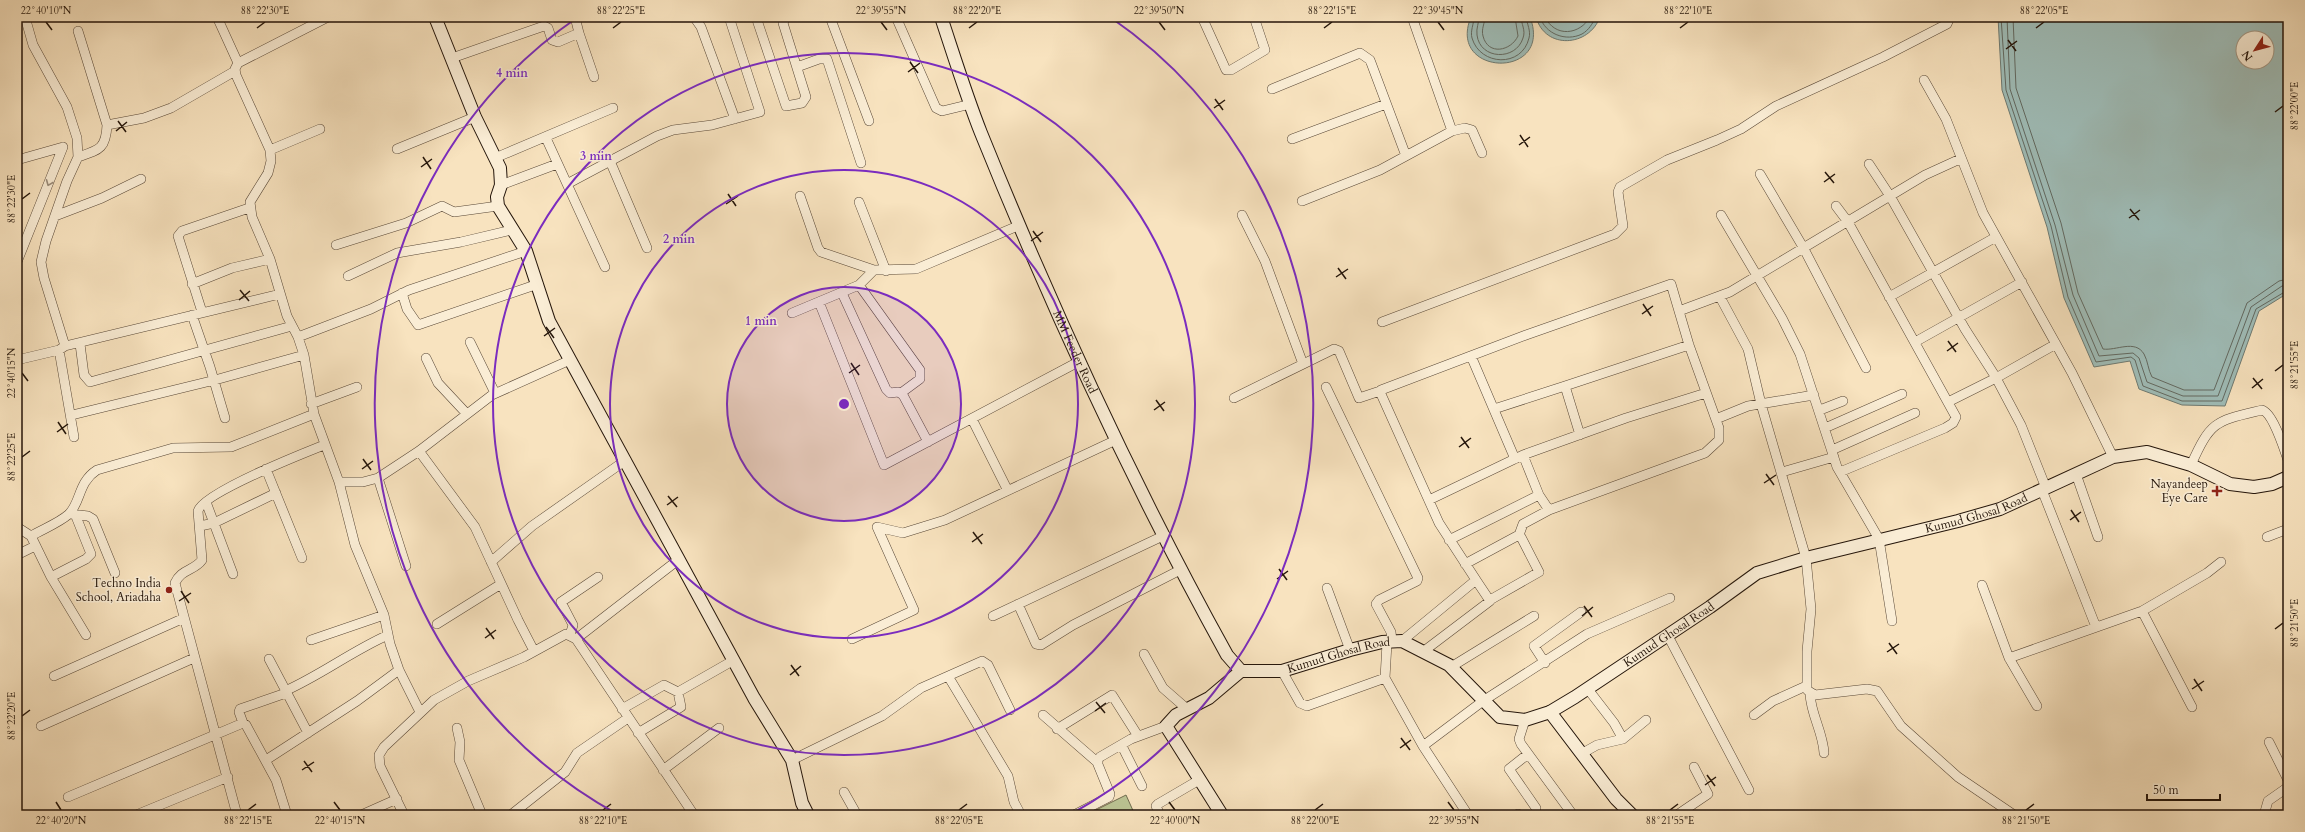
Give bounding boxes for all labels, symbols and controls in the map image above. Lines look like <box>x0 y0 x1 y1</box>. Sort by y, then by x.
text: 22°40'10"N <box>21 4 72 18</box>
text: 88°22'30"E <box>241 4 289 18</box>
text: 88°22'25"E <box>597 4 645 18</box>
text: 22°39'55"N <box>856 4 907 18</box>
text: 88°22'20"E <box>953 4 1001 18</box>
text: 22°39'50"N <box>1134 4 1185 18</box>
text: 88°22'15"E <box>1308 4 1356 18</box>
text: 22°39'45"N <box>1413 4 1464 18</box>
text: 88°22'10"E <box>1664 4 1712 18</box>
text: 88°22'05"E <box>2020 4 2068 18</box>
north arrow <box>2235 30 2275 70</box>
text: N <box>2238 47 2256 64</box>
text: 4 min <box>496 65 528 81</box>
text: 88°22'00"E <box>2288 82 2302 130</box>
text: 3 min <box>580 148 612 164</box>
text: 88°22'30"E <box>5 175 19 223</box>
one-way arrow <box>45 179 53 186</box>
text: 2 min <box>663 231 695 247</box>
street label: MM Feeder Road <box>1049 308 1101 397</box>
text: 1 min <box>745 313 777 329</box>
text: 88°21'55"E <box>2288 341 2302 389</box>
text: 22°40'15"N <box>5 347 19 398</box>
centre of rings <box>837 397 851 411</box>
text: 88°22'25"E <box>5 433 19 481</box>
place label: Nayandeep Eye Care <box>2151 476 2208 506</box>
marker: Nayandeep Eye Care <box>2211 485 2223 497</box>
street label: Kumud Ghosal Road <box>1924 489 2030 537</box>
place label: Techno India School, Ariadaha <box>76 575 162 605</box>
marker: Techno India School, Ariadaha <box>164 585 174 595</box>
street label: Kumud Ghosal Road <box>1620 598 1718 671</box>
text: 88°21'50"E <box>2288 599 2302 647</box>
street label: Kumud Ghosal Road <box>1285 634 1391 677</box>
text: 88°22'20"E <box>5 692 19 740</box>
scale bar <box>2147 776 2220 802</box>
text: 50 m <box>2153 782 2180 798</box>
text: 22°40'20"N <box>36 814 87 828</box>
text: 88°22'15"E <box>224 814 272 828</box>
text: 22°40'15"N <box>315 814 366 828</box>
text: 88°22'10"E <box>579 814 627 828</box>
text: 88°22'05"E <box>935 814 983 828</box>
text: 22°40'00"N <box>1150 814 1201 828</box>
text: 88°22'00"E <box>1291 814 1339 828</box>
text: 22°39'55"N <box>1429 814 1480 828</box>
text: 88°21'55"E <box>1646 814 1694 828</box>
text: 88°21'50"E <box>2002 814 2050 828</box>

